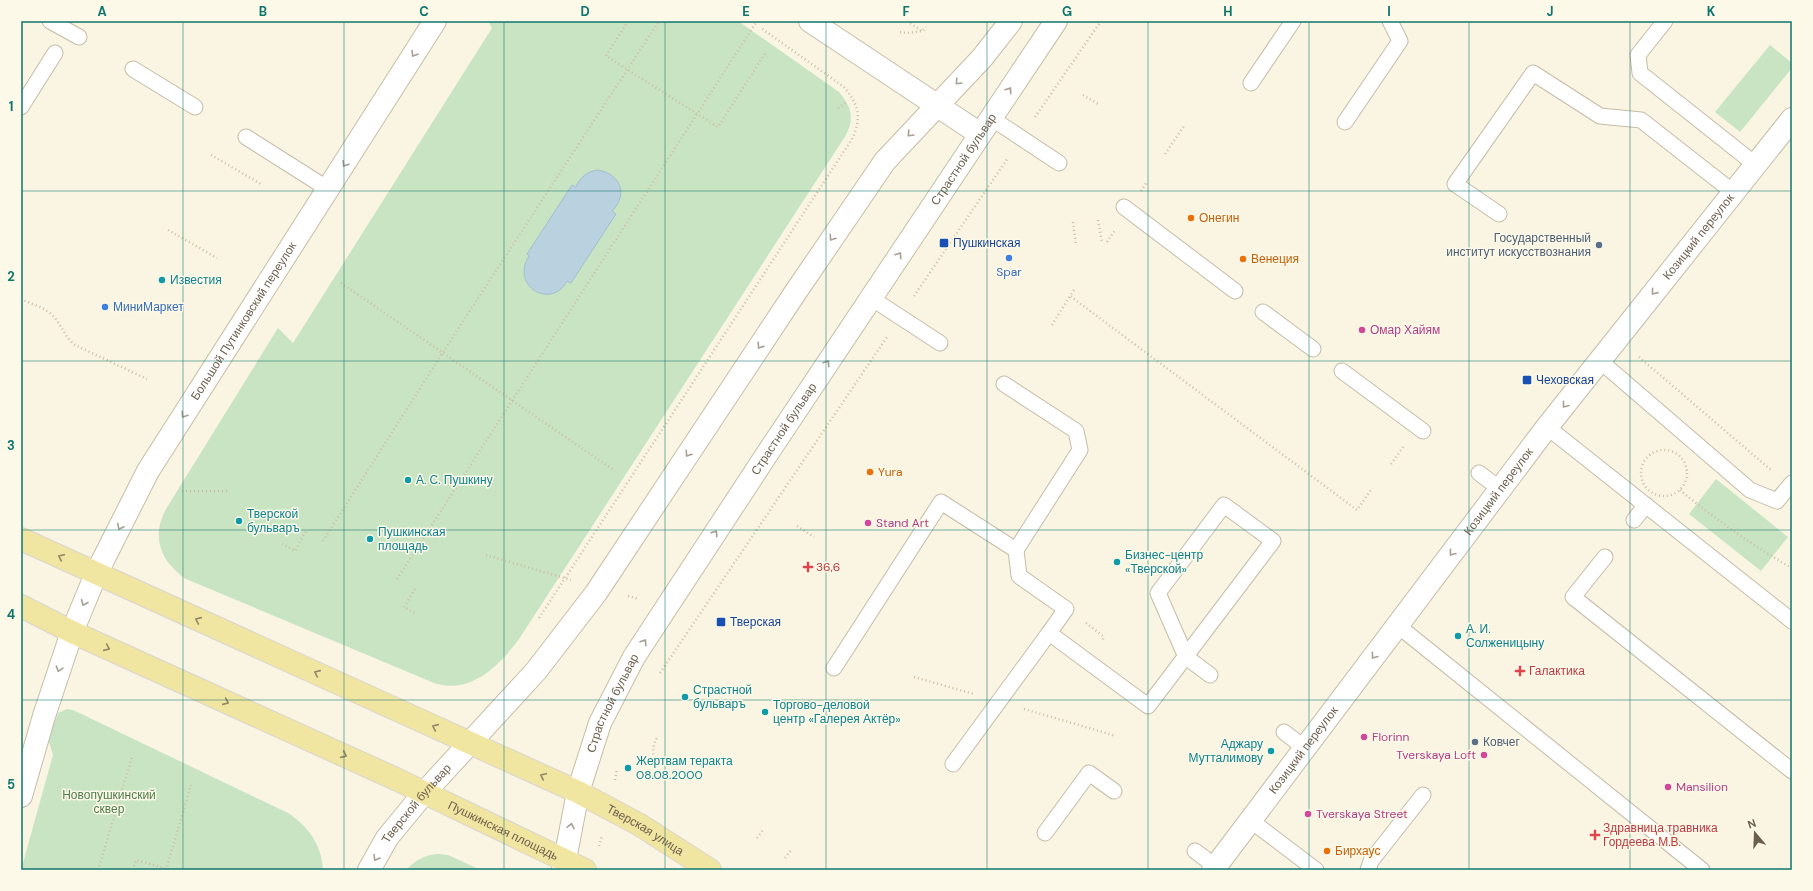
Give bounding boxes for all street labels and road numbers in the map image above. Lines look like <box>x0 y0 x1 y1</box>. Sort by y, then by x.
street label: Страстной бульвар <box>927 110 1000 209</box>
street label: Козицкий переулок <box>1659 190 1738 283</box>
street label: Большой Путинковский переулок <box>187 238 300 403</box>
street label: Страстной бульвар <box>747 379 820 478</box>
street label: Козицкий переулок <box>1460 444 1537 539</box>
street label: Страстной бульвар <box>583 651 642 755</box>
street label: Козицкий переулок <box>1265 703 1342 797</box>
street label: Тверской бульвар <box>378 760 455 846</box>
street label: Пушкинская площадь <box>445 797 561 864</box>
street label: Тверская улица <box>604 801 687 859</box>

